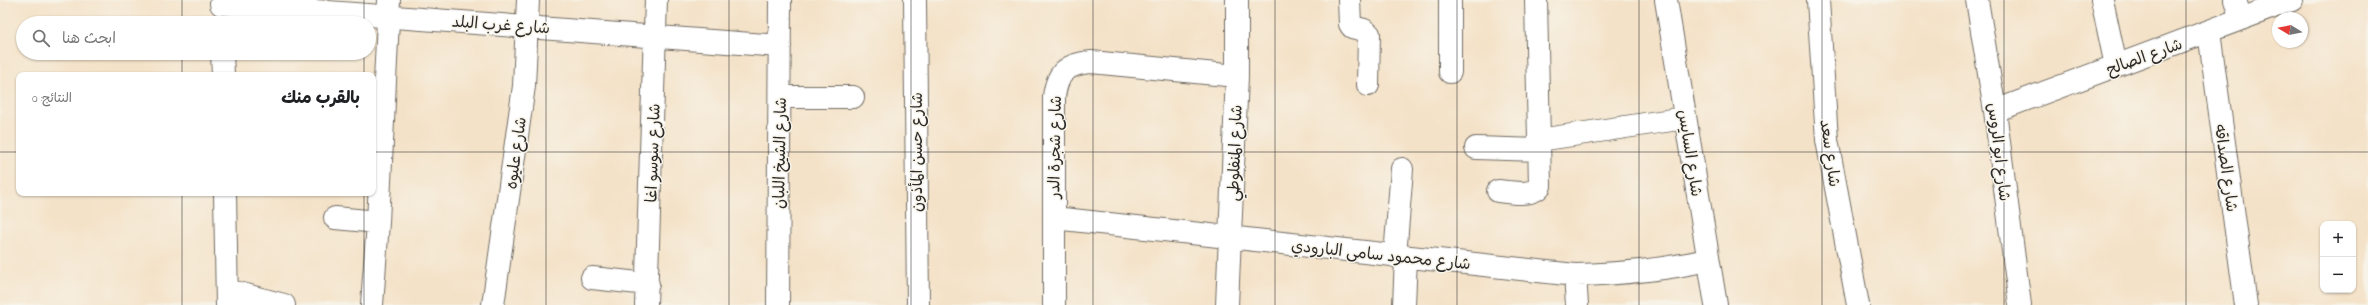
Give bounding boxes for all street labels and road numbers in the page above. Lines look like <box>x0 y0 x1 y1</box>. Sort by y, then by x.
street label: شارع غرب البلد <box>451 11 551 41</box>
street label: شارع الصالح <box>2103 33 2186 83</box>
street label: شارع حسن المأذون <box>906 92 930 212</box>
street label: شارع شجرة الدر <box>1043 95 1069 201</box>
street label: شارع الشيخ اللبان <box>768 97 794 209</box>
street label: شارع ابو الروس <box>1980 102 2016 203</box>
street label: شارع سوسو اغا <box>640 103 668 203</box>
street label: شارع المنفلوطي <box>1222 104 1251 202</box>
street label: شارع السايس <box>1670 108 1708 199</box>
street label: شارع عليوه <box>500 116 534 191</box>
street label: شارع سعد <box>1812 118 1846 189</box>
street label: شارع الصداقه <box>2207 123 2243 214</box>
street label: شارع محمود سامى البارودي <box>1290 235 1472 277</box>

